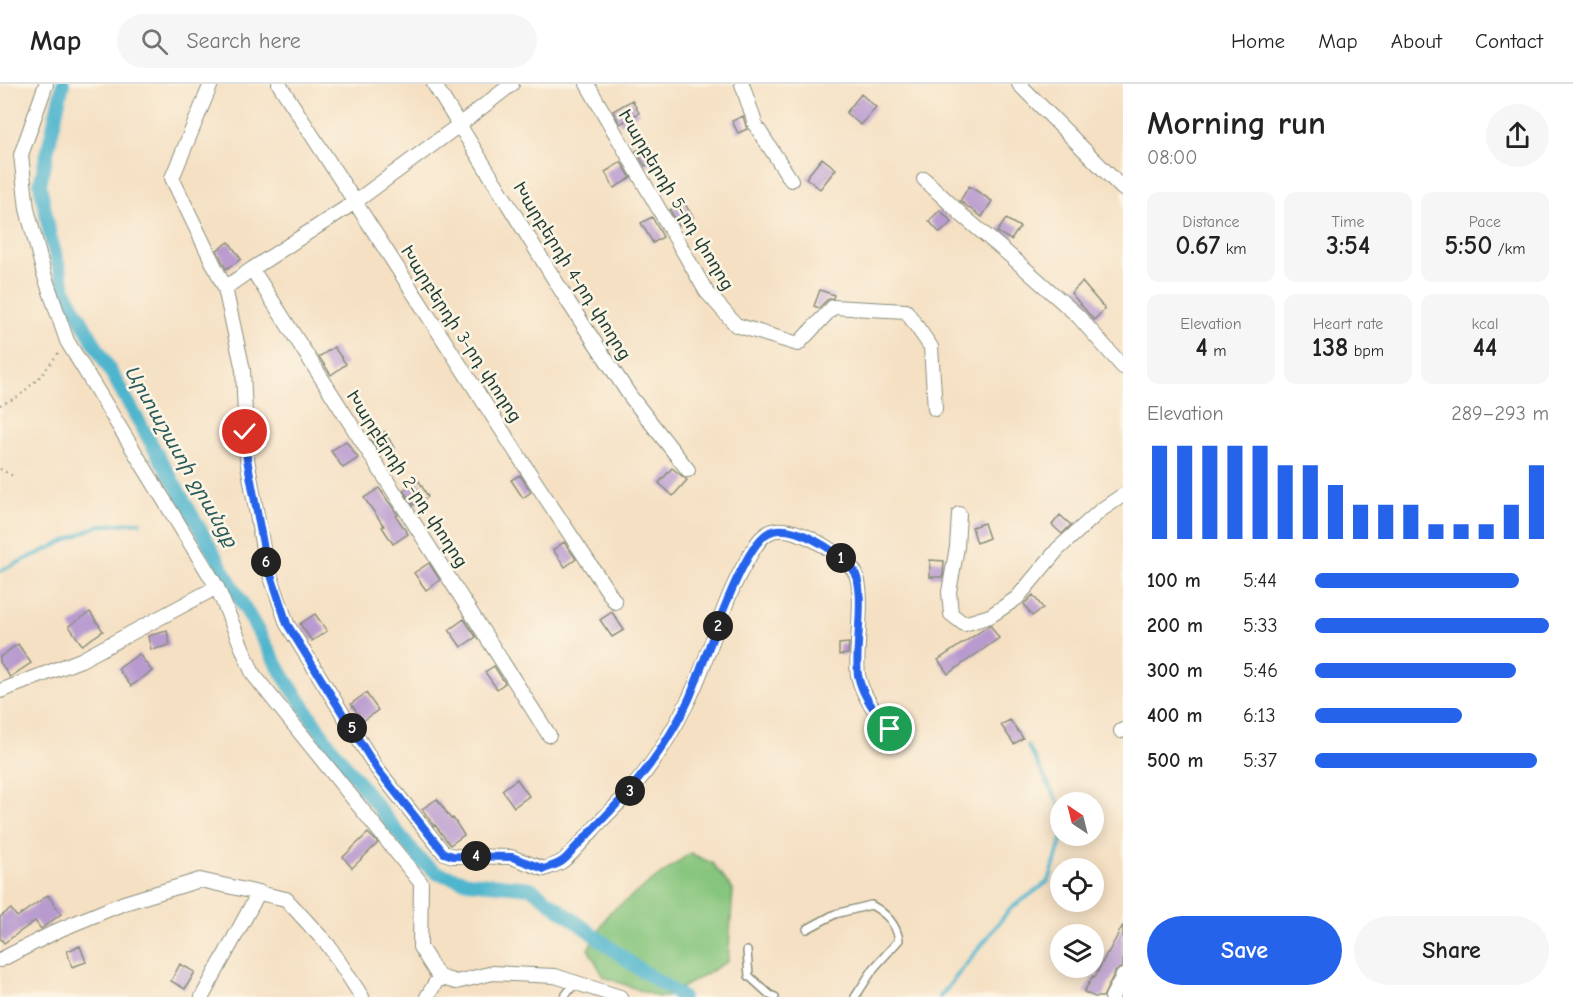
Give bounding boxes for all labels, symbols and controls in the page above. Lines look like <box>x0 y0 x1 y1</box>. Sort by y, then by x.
search box <box>117 14 537 68</box>
text: Map <box>30 25 81 57</box>
icon: search <box>138 25 171 58</box>
text: Search here <box>186 28 301 54</box>
text: Home <box>1231 29 1285 53</box>
text: Map <box>1318 29 1358 53</box>
text: About <box>1391 29 1442 53</box>
text: Contact <box>1475 29 1543 53</box>
text: Morning run <box>1147 104 1326 142</box>
button: share <box>1486 104 1549 167</box>
street label: Խարբերդի 5-րդ փողոց <box>614 106 738 294</box>
text: 08:00 <box>1147 146 1197 169</box>
street label: Խարբերդի 4-րդ փողոց <box>508 178 636 364</box>
text: Distance <box>1182 213 1240 231</box>
text: Time <box>1331 213 1365 231</box>
text: Pace <box>1469 213 1501 231</box>
text: 0.67 <box>1175 231 1220 261</box>
text: 3:54 <box>1326 231 1370 261</box>
text: 5:50 <box>1444 231 1492 261</box>
text: km <box>1220 240 1247 258</box>
text: /km <box>1492 240 1526 258</box>
street label: Խարբերդի 3-րդ փողոց <box>396 242 526 426</box>
text: Elevation <box>1180 315 1242 333</box>
text: Heart rate <box>1313 315 1383 333</box>
text: kcal <box>1472 315 1498 333</box>
text: 4 <box>1196 333 1208 363</box>
text: 138 <box>1312 333 1348 363</box>
text: 44 <box>1473 333 1497 363</box>
text: m <box>1208 342 1226 360</box>
text: bpm <box>1348 342 1384 360</box>
water label: Արտաշատի ջրանցք <box>120 361 243 552</box>
street label: Խարբերդի 2-րդ փողոց <box>342 387 472 571</box>
text: Elevation <box>1147 402 1224 425</box>
text: 289–293 m <box>1451 402 1549 425</box>
pin <box>219 406 270 457</box>
icon: check <box>228 415 261 448</box>
pin: 1 <box>826 543 856 573</box>
pin: 6 <box>251 547 281 577</box>
text: 1 <box>838 549 844 567</box>
text: 6 <box>262 553 270 571</box>
text: 100 m <box>1147 569 1201 592</box>
text: 5:44 <box>1243 569 1277 592</box>
pin: 2 <box>703 611 733 641</box>
text: 200 m <box>1147 614 1203 637</box>
text: 5:33 <box>1243 614 1278 637</box>
text: 2 <box>714 617 722 635</box>
text: 300 m <box>1147 659 1203 682</box>
text: 5:46 <box>1243 659 1278 682</box>
pin <box>864 703 915 754</box>
text: 400 m <box>1147 704 1202 727</box>
text: 6:13 <box>1243 704 1276 727</box>
icon: arrive <box>873 712 906 745</box>
pin: 5 <box>337 713 367 743</box>
text: 5 <box>348 719 356 737</box>
text: 500 m <box>1147 749 1204 772</box>
text: 5:37 <box>1243 749 1277 772</box>
pin: 3 <box>615 776 645 806</box>
text: 3 <box>626 782 634 800</box>
north arrow <box>1050 792 1104 846</box>
map controls <box>1050 792 1104 978</box>
pin: 4 <box>461 841 491 871</box>
text: 4 <box>472 847 480 865</box>
button: locate <box>1050 858 1104 912</box>
button: Save <box>1147 916 1342 985</box>
button: Share <box>1354 916 1549 985</box>
button: layers <box>1050 924 1104 978</box>

